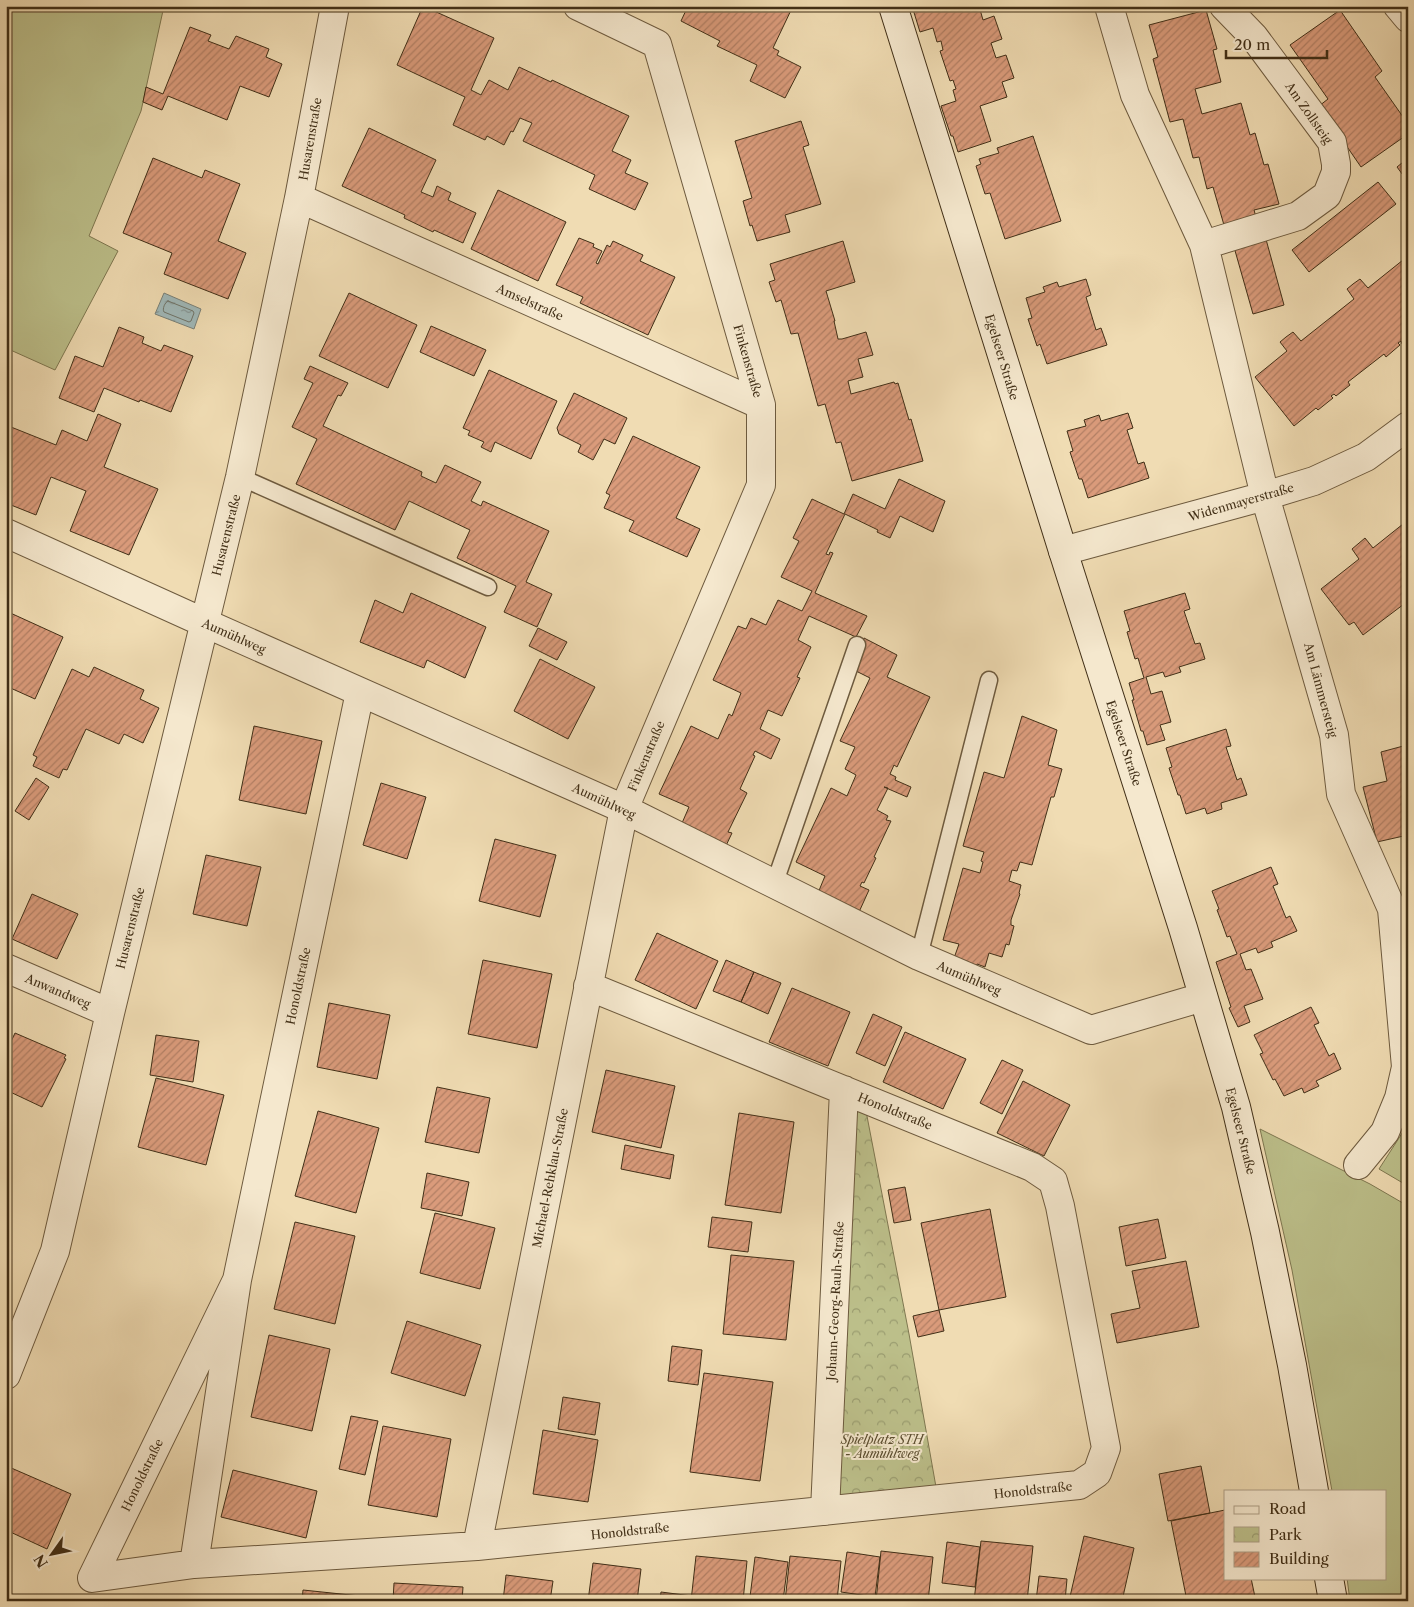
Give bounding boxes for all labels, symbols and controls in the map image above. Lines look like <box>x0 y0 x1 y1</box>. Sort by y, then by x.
scale bar <box>1226 28 1328 60</box>
text: 20 m <box>1234 35 1270 54</box>
street label: Am Zollsteig <box>1282 78 1336 147</box>
street label: Husarenstraße <box>295 96 325 182</box>
street label: Amselstraße <box>493 280 566 323</box>
street label: Egelseer Straße <box>982 312 1022 402</box>
street label: Finkenstraße <box>730 323 766 400</box>
street label: Widenmayerstraße <box>1185 480 1296 525</box>
street label: Husarenstraße <box>209 492 243 578</box>
street label: Aumühlweg <box>199 615 269 657</box>
street label: Am Lämmersteig <box>1301 640 1341 740</box>
street label: Egelseer Straße <box>1103 698 1145 788</box>
street label: Finkenstraße <box>624 718 668 794</box>
street label: Aumühlweg <box>569 779 639 822</box>
street label: Husarenstraße <box>113 885 147 971</box>
street label: Honoldstraße <box>282 946 314 1026</box>
street label: Aumühlweg <box>934 957 1004 998</box>
street label: Anwandweg <box>22 970 93 1012</box>
street label: Egelseer Straße <box>1223 1086 1259 1176</box>
street label: Honoldstraße <box>856 1089 935 1133</box>
street label: Michael-Rehklau-Straße <box>529 1107 571 1249</box>
street label: Johann-Georg-Rauh-Straße <box>823 1221 847 1383</box>
park label: Spielplatz STH - Aumühlweg <box>840 1432 925 1461</box>
street label: Honoldstraße <box>118 1436 166 1514</box>
street label: Honoldstraße <box>993 1478 1073 1502</box>
legend <box>1224 1490 1386 1580</box>
text: Road <box>1269 1499 1306 1518</box>
street label: Honoldstraße <box>590 1519 670 1543</box>
text: Park <box>1269 1525 1303 1544</box>
north arrow <box>28 1530 78 1580</box>
text: Building <box>1269 1549 1329 1568</box>
text: N <box>30 1551 52 1571</box>

